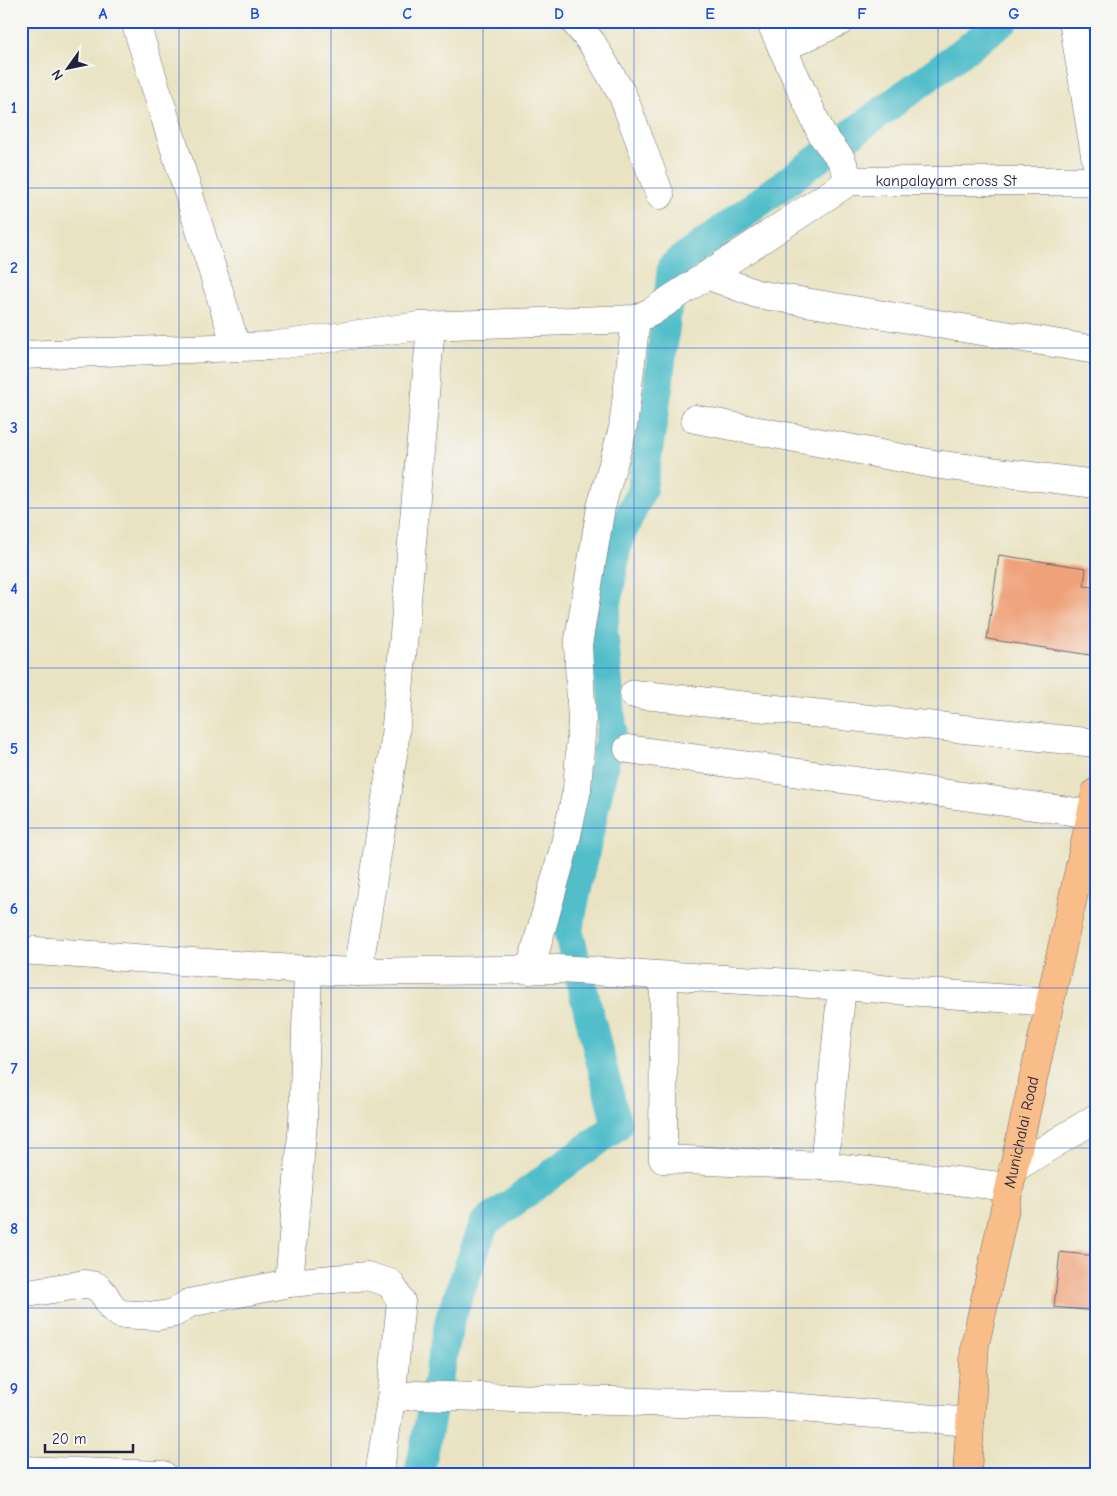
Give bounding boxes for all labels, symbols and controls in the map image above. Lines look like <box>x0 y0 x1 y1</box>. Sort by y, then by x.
text: A <box>99 5 108 23</box>
text: B <box>250 5 260 23</box>
text: C <box>402 5 412 23</box>
text: D <box>554 5 564 23</box>
text: E <box>705 5 715 23</box>
text: F <box>857 5 867 23</box>
text: G <box>1008 5 1020 23</box>
north arrow <box>42 42 92 92</box>
text: N <box>48 66 67 83</box>
text: 1 <box>11 99 17 117</box>
street label: kanpalayam cross St <box>875 172 1017 190</box>
text: 2 <box>10 259 18 277</box>
text: 3 <box>10 419 18 437</box>
text: 4 <box>10 580 18 598</box>
text: 5 <box>10 740 18 758</box>
text: 6 <box>10 900 18 918</box>
text: 7 <box>10 1060 18 1078</box>
street label: Munichalai Road <box>1001 1075 1043 1190</box>
text: 8 <box>10 1220 18 1238</box>
text: 9 <box>10 1380 18 1398</box>
scale bar <box>45 1421 132 1453</box>
text: 20 m <box>52 1430 86 1448</box>

